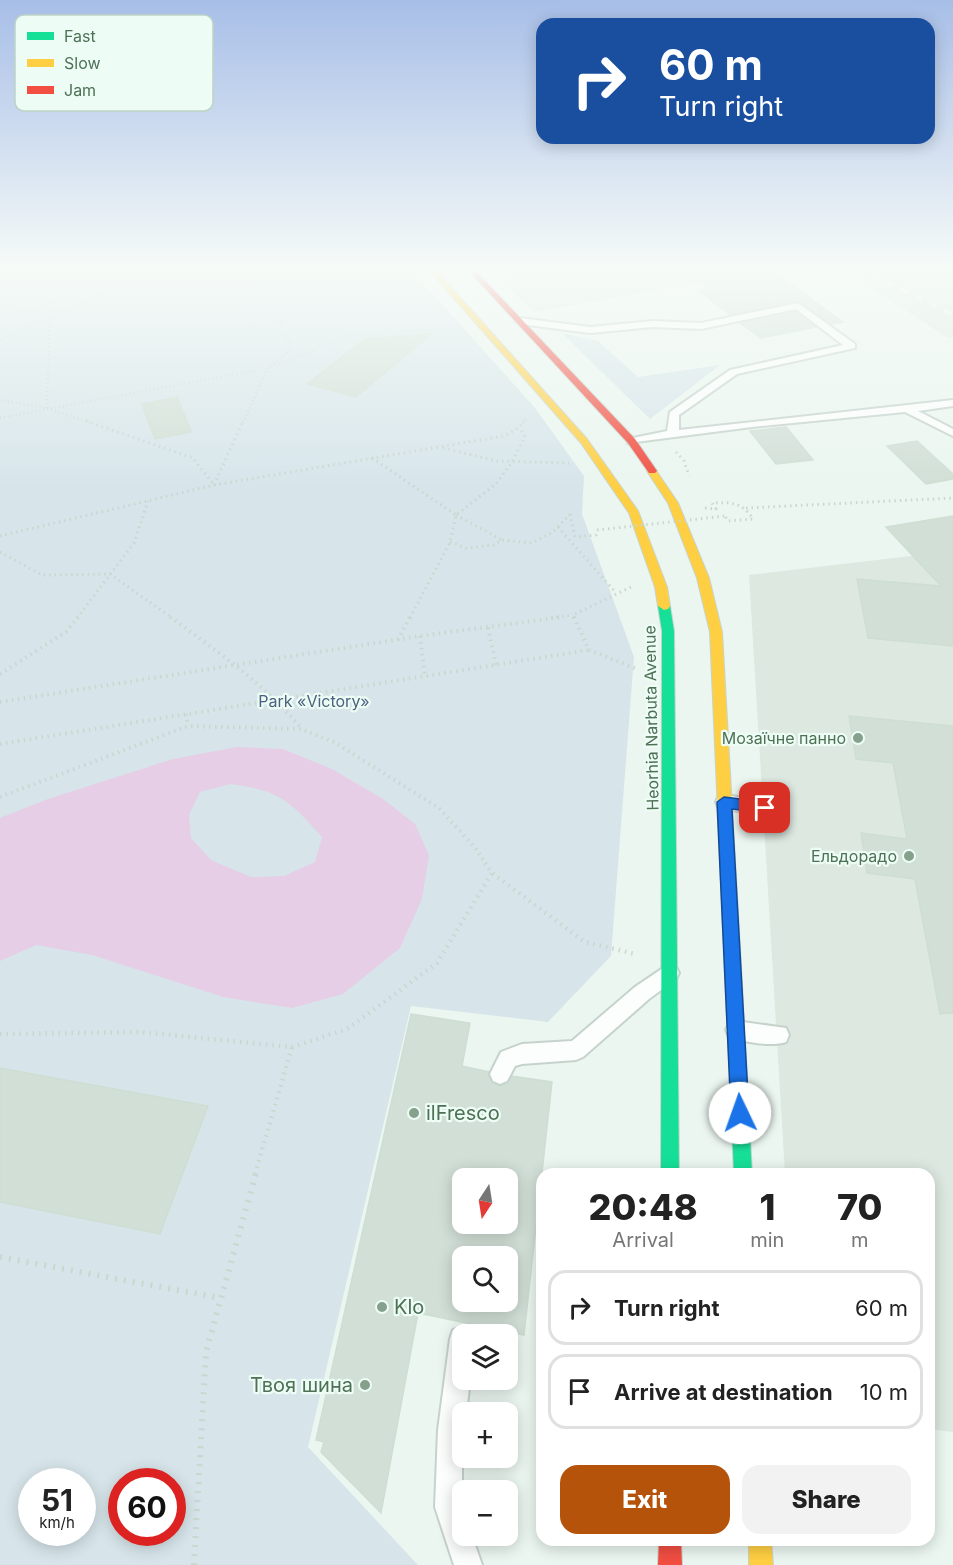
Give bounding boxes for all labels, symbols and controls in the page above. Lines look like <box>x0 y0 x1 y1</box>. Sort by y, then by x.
legend <box>15 15 213 111</box>
text: Fast <box>64 26 96 46</box>
text: 60 m <box>659 39 763 90</box>
icon: right <box>560 42 638 120</box>
text: Slow <box>64 53 101 73</box>
text: Jam <box>64 80 96 100</box>
text: Turn right <box>659 90 783 123</box>
street label: Heorhia Narbuta Avenue <box>639 625 663 811</box>
park label: Park «Victory» <box>258 691 370 711</box>
place label: Мозаїчне панно <box>722 728 846 748</box>
marker: Мозаїчне панно <box>851 731 865 745</box>
pin <box>739 782 790 833</box>
icon: arrive <box>748 791 781 824</box>
place label: Ельдорадо <box>811 846 897 866</box>
marker: Ельдорадо <box>902 849 916 863</box>
position arrow <box>708 1081 772 1145</box>
place label: ilFresco <box>426 1101 500 1125</box>
marker: ilFresco <box>407 1106 421 1120</box>
north arrow <box>452 1168 518 1234</box>
map controls <box>452 1168 518 1546</box>
text: 20:48 <box>589 1185 698 1229</box>
text: 1 <box>759 1185 775 1229</box>
text: 70 <box>837 1185 882 1229</box>
text: Arrival <box>612 1228 674 1252</box>
text: min <box>750 1228 784 1252</box>
text: m <box>851 1228 868 1252</box>
button: search <box>452 1246 518 1312</box>
icon: right <box>563 1291 596 1324</box>
place label: Klo <box>394 1295 424 1319</box>
text: Turn right <box>614 1295 720 1321</box>
text: 60 m <box>855 1295 908 1321</box>
marker: Klo <box>375 1300 389 1314</box>
button: layers <box>452 1324 518 1390</box>
place label: Твоя шина <box>250 1373 353 1397</box>
icon: arrive <box>563 1375 596 1408</box>
marker: Твоя шина <box>358 1378 372 1392</box>
text: Arrive at destination <box>614 1379 833 1405</box>
text: 10 m <box>860 1379 908 1405</box>
button: + <box>452 1402 518 1468</box>
button: Exit <box>560 1465 730 1534</box>
button: Share <box>742 1465 911 1534</box>
speed limit sign: 60 <box>108 1468 186 1546</box>
button: − <box>452 1480 518 1546</box>
text: 51 <box>41 1482 73 1518</box>
text: km/h <box>39 1513 75 1532</box>

